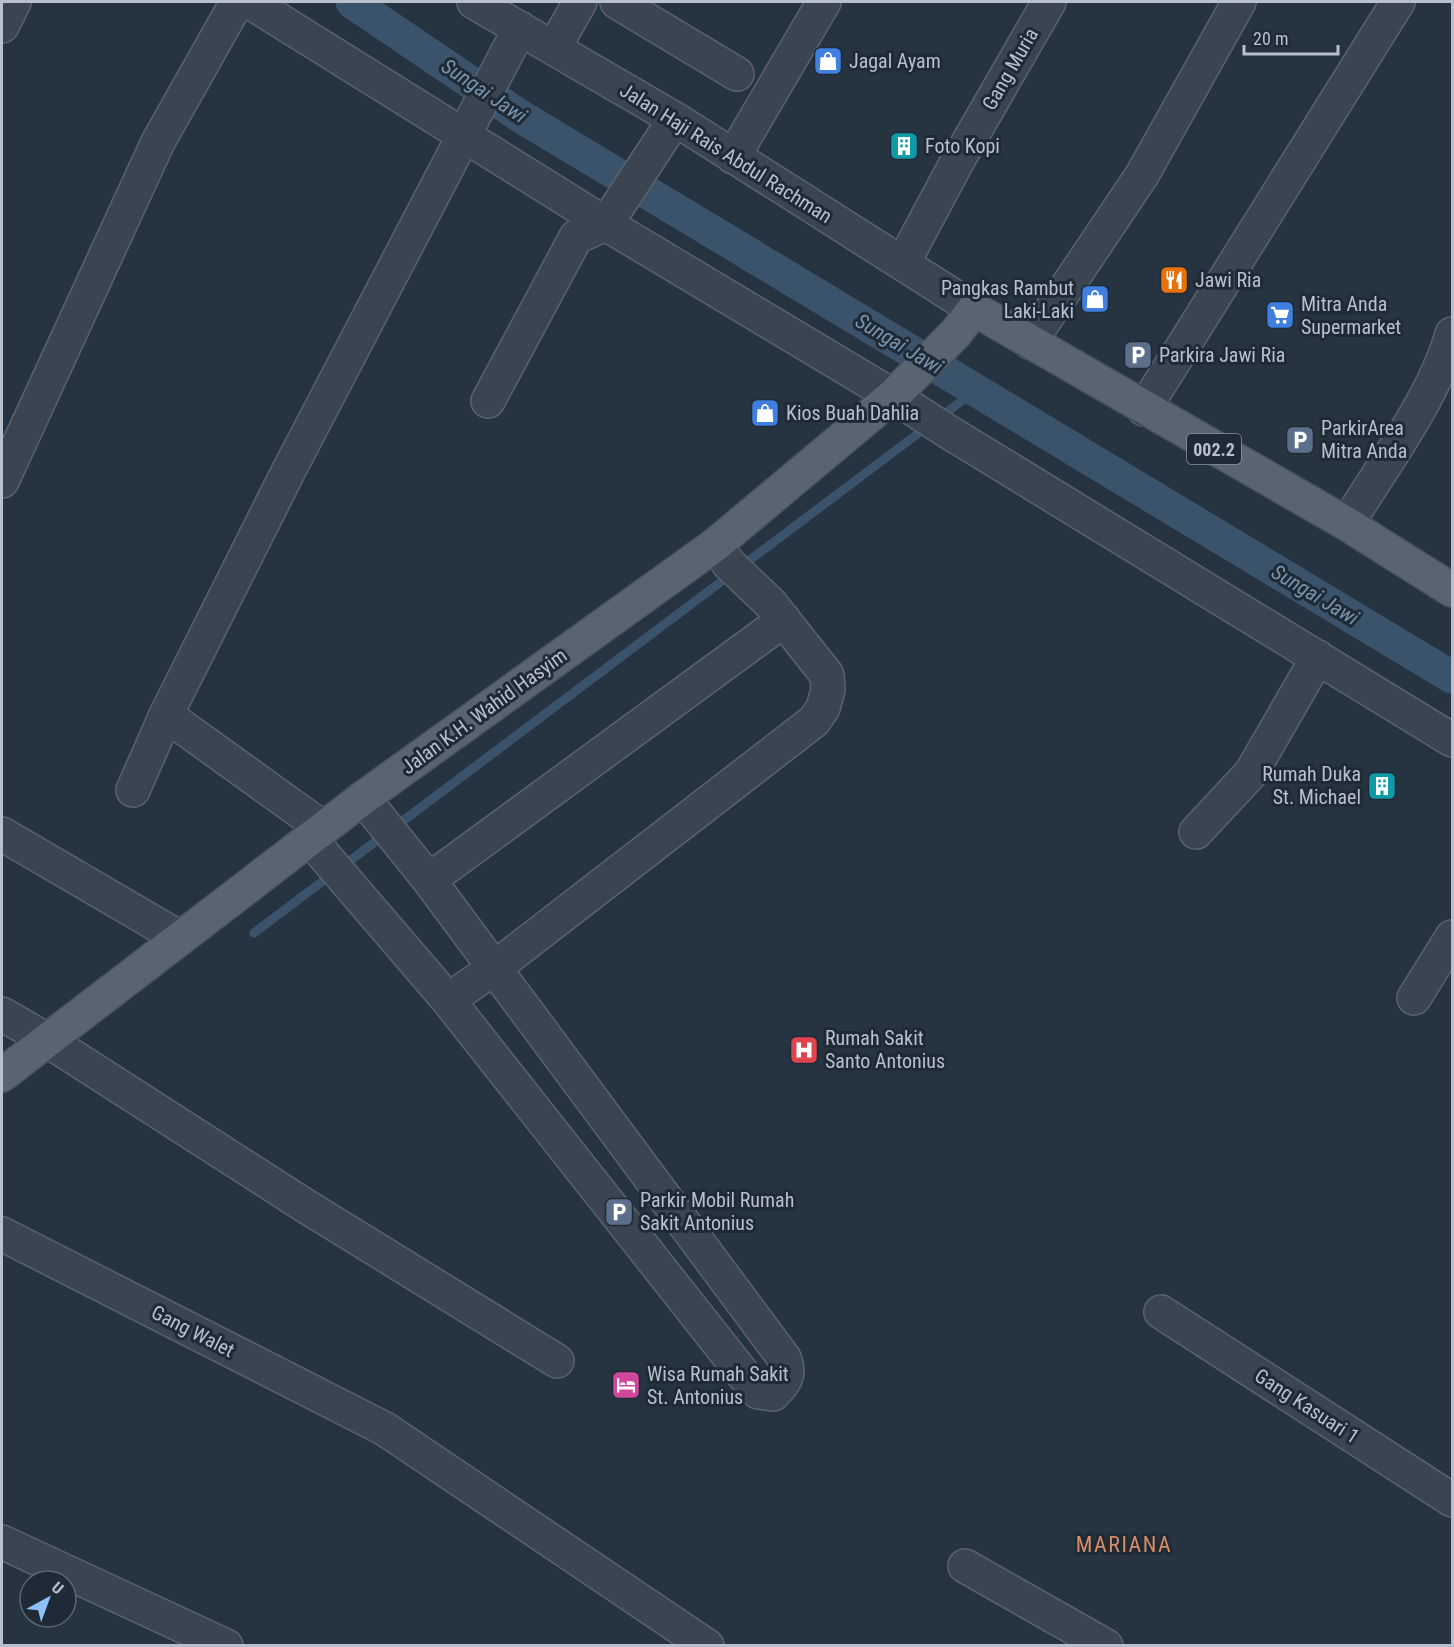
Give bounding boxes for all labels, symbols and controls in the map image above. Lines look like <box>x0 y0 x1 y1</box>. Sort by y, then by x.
scale bar <box>1244 18 1338 56</box>
street label: Gang Muria <box>977 24 1043 114</box>
text: 20 m <box>1253 28 1288 49</box>
shop icon: Jagal Ayam <box>812 45 844 77</box>
place label: Jagal Ayam <box>849 49 941 73</box>
water label: Sungai Jawi <box>437 54 531 128</box>
street label: Jalan Haji Rais Abdul Rachman <box>616 78 836 228</box>
building icon: Foto Kopi <box>888 130 920 162</box>
place label: Foto Kopi <box>925 134 1000 158</box>
restaurant icon: Jawi Ria <box>1158 264 1190 296</box>
place label: Jawi Ria <box>1195 268 1261 292</box>
place label: Pangkas Rambut Laki-Laki <box>941 276 1074 323</box>
shop icon: Pangkas Rambut Laki-Laki <box>1079 283 1111 315</box>
place label: Mitra Anda Supermarket <box>1301 292 1401 339</box>
supermarket icon: Mitra Anda Supermarket <box>1264 299 1296 331</box>
water label: Sungai Jawi <box>851 309 947 379</box>
parking icon: Parkira Jawi Ria <box>1122 339 1154 371</box>
place label: Parkira Jawi Ria <box>1159 343 1285 367</box>
shop icon: Kios Buah Dahlia <box>749 397 781 429</box>
place label: Kios Buah Dahlia <box>786 401 919 425</box>
place label: ParkirArea Mitra Anda <box>1321 416 1407 463</box>
parking icon: ParkirArea Mitra Anda <box>1284 424 1316 456</box>
road number: 002.2 <box>1187 434 1241 464</box>
water label: Sungai Jawi <box>1267 560 1363 630</box>
street label: Jalan K.H. Wahid Hasyim <box>397 643 571 779</box>
place label: Rumah Duka St. Michael <box>1262 762 1361 809</box>
building icon: Rumah Duka St. Michael <box>1366 770 1398 802</box>
place label: Rumah Sakit Santo Antonius <box>825 1026 945 1073</box>
hospital icon: Rumah Sakit Santo Antonius <box>788 1034 820 1066</box>
place label: Parkir Mobil Rumah Sakit Antonius <box>640 1188 794 1235</box>
parking icon: Parkir Mobil Rumah Sakit Antonius <box>603 1196 635 1228</box>
street label: Gang Walet <box>147 1300 239 1362</box>
place label: Wisa Rumah Sakit St. Antonius <box>647 1362 789 1409</box>
street label: Gang Kasuari 1 <box>1250 1363 1364 1449</box>
hotel icon: Wisa Rumah Sakit St. Antonius <box>610 1369 642 1401</box>
district label: MARIANA <box>1076 1532 1172 1557</box>
north arrow <box>18 1569 78 1629</box>
text: U <box>48 1578 67 1598</box>

